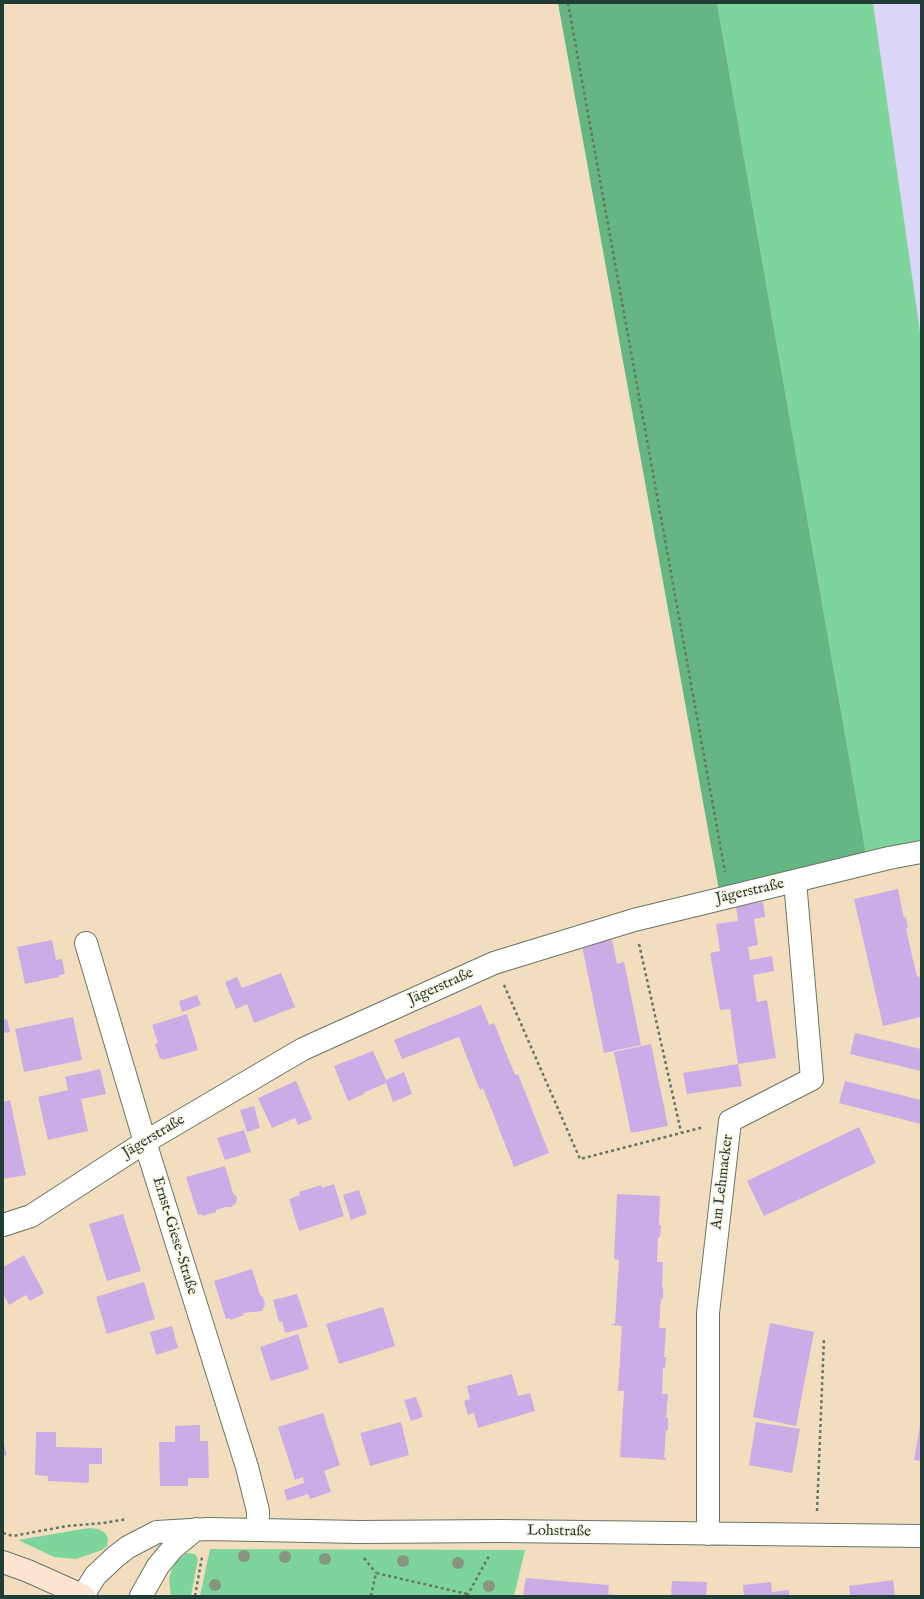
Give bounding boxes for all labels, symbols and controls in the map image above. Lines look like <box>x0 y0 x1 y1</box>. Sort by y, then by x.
street label: Jägerstraße <box>714 875 786 909</box>
street label: Jägerstraße <box>405 965 477 1009</box>
street label: Jägerstraße <box>119 1111 189 1163</box>
street label: Am Lehmacker <box>708 1134 738 1230</box>
street label: Ernst-Giese-Straße <box>147 1175 201 1297</box>
street label: Lohstraße <box>527 1522 591 1542</box>

